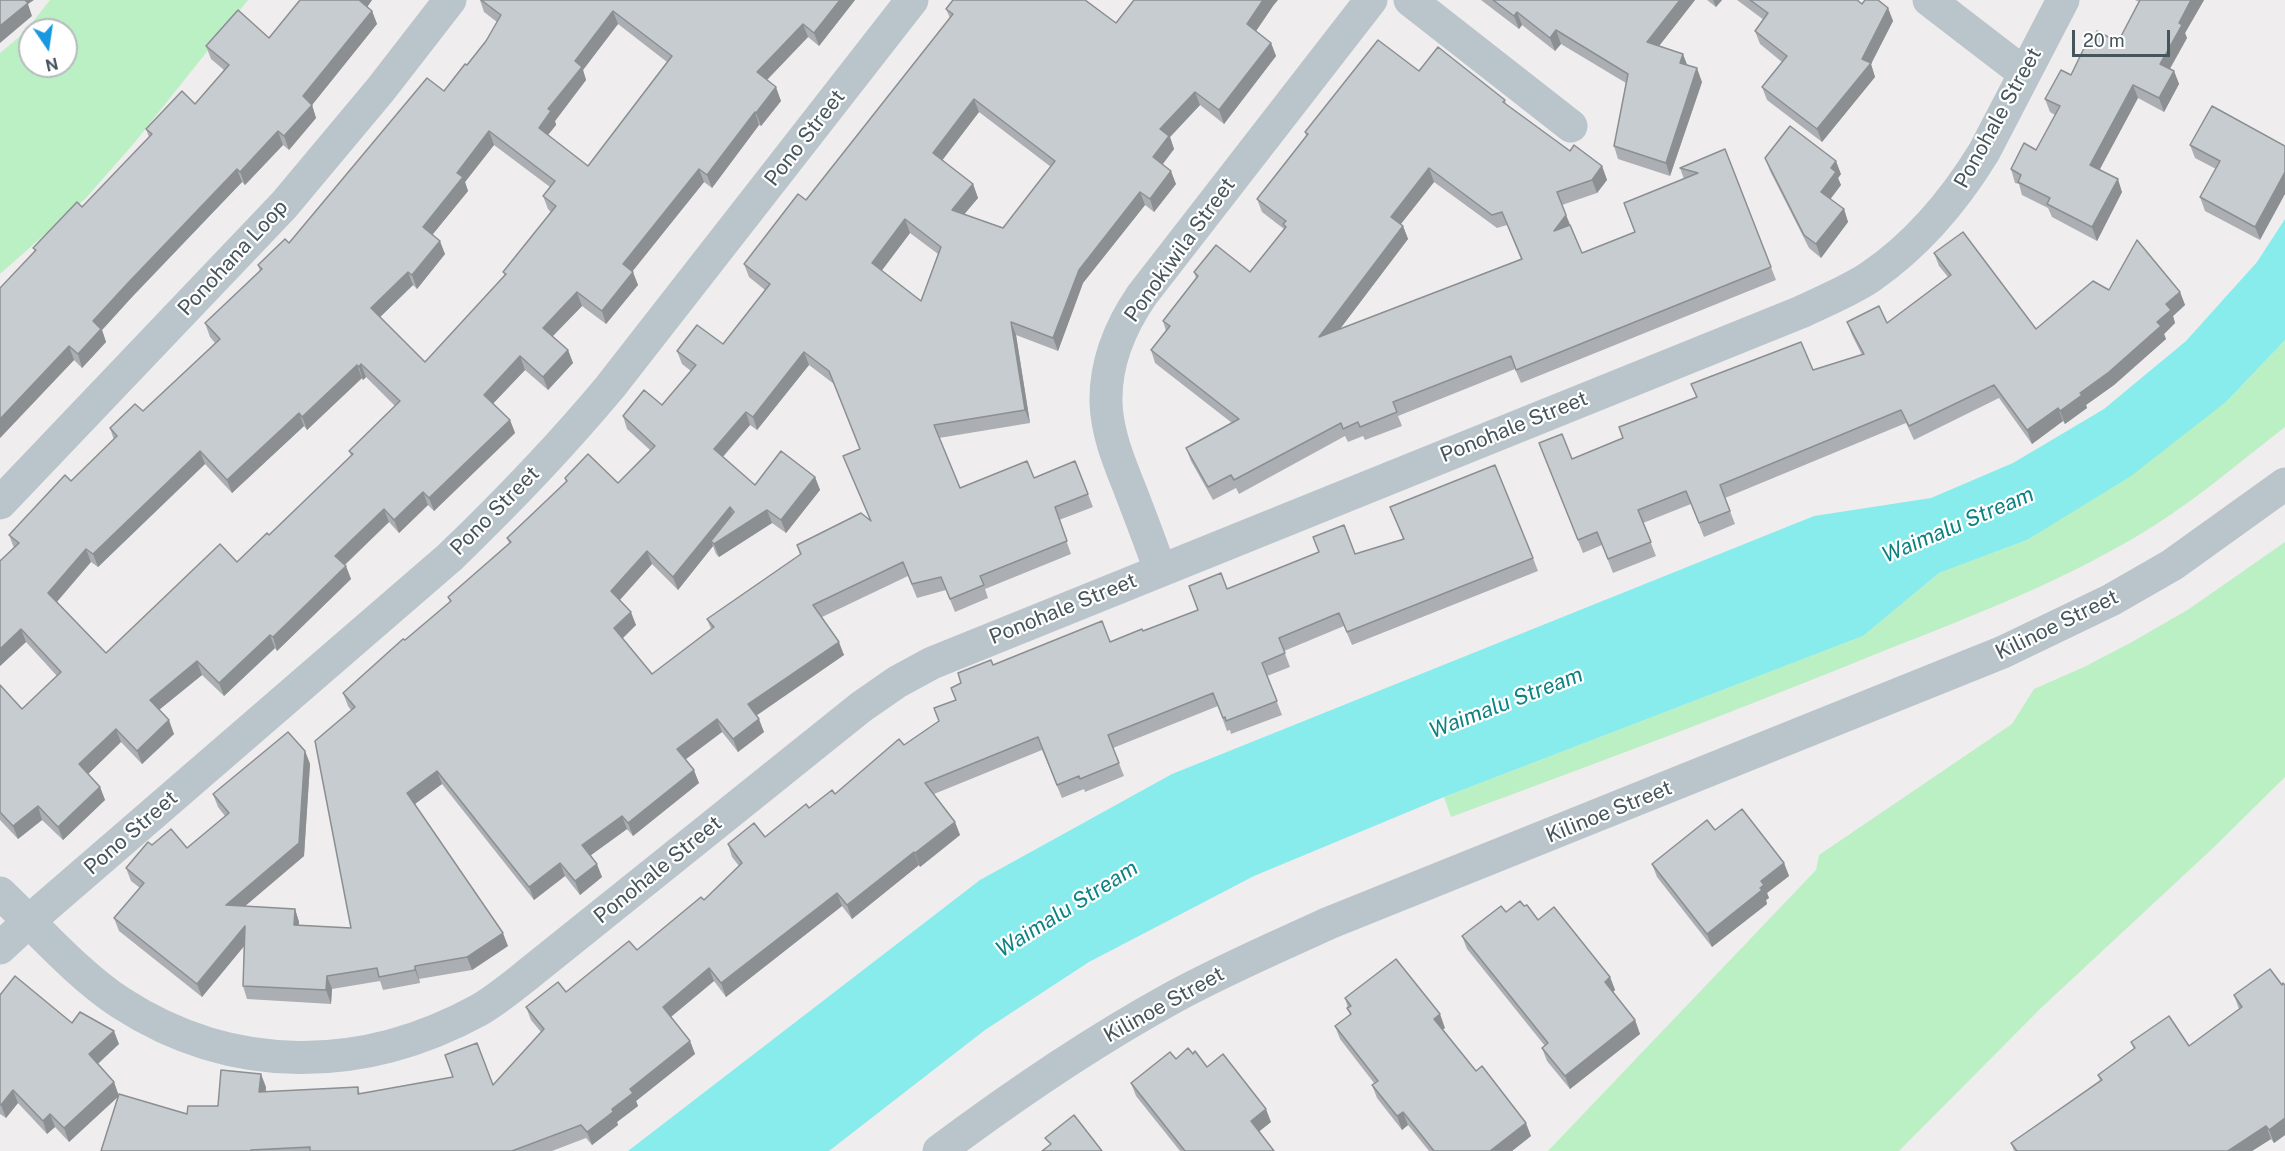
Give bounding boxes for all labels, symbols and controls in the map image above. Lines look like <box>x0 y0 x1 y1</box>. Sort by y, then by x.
north arrow <box>18 18 78 78</box>
scale bar <box>2075 18 2172 56</box>
text: 20 m <box>2083 30 2125 51</box>
street label: Ponohale Street <box>1949 43 2047 193</box>
text: N <box>43 53 60 75</box>
street label: Pono Street <box>760 85 850 191</box>
street label: Ponokiwila Street <box>1119 173 1241 327</box>
street label: Ponohana Loop <box>173 195 293 321</box>
street label: Ponohale Street <box>1437 386 1591 468</box>
street label: Pono Street <box>445 461 545 561</box>
water label: Waimalu Stream <box>1878 481 2038 569</box>
street label: Ponohale Street <box>986 568 1140 650</box>
street label: Kilinoe Street <box>1991 584 2123 666</box>
water label: Waimalu Stream <box>1426 662 1586 744</box>
street label: Kilinoe Street <box>1542 775 1676 849</box>
street label: Pono Street <box>79 786 183 880</box>
street label: Ponohale Street <box>589 811 727 929</box>
water label: Waimalu Stream <box>991 855 1143 963</box>
street label: Kilinoe Street <box>1099 962 1229 1048</box>

